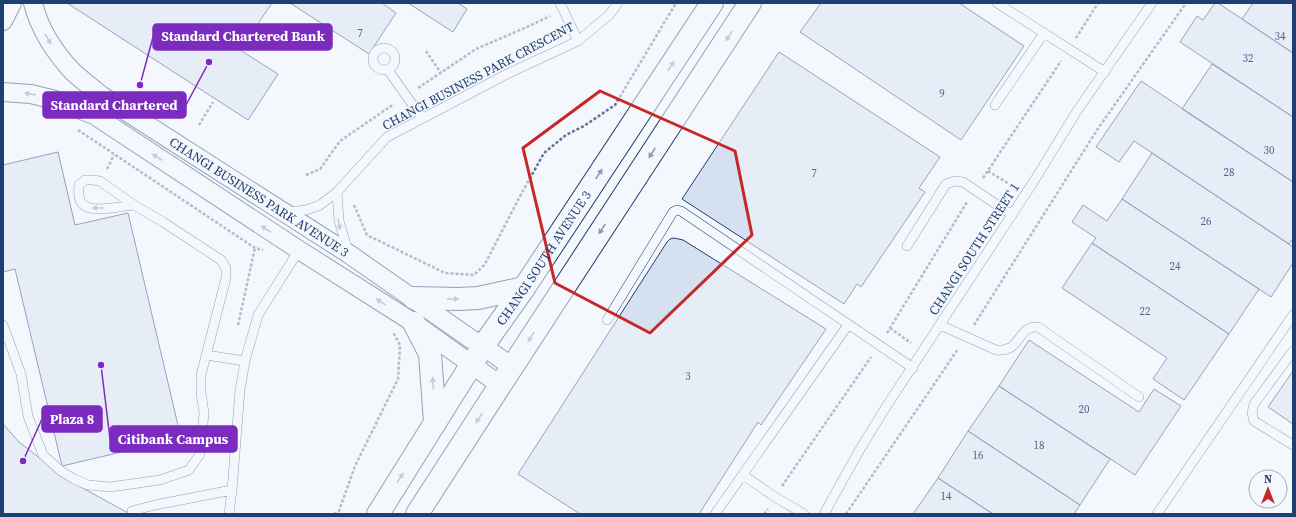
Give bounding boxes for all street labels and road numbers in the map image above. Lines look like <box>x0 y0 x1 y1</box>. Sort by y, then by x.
street label: CHANGI BUSINESS PARK CRESCENT <box>379 18 577 134</box>
street label: CHANGI BUSINESS PARK AVENUE 3 <box>166 133 352 260</box>
street label: CHANGI SOUTH STREET 1 <box>925 180 1023 318</box>
street label: CHANGI SOUTH AVENUE 3 <box>492 187 595 328</box>

